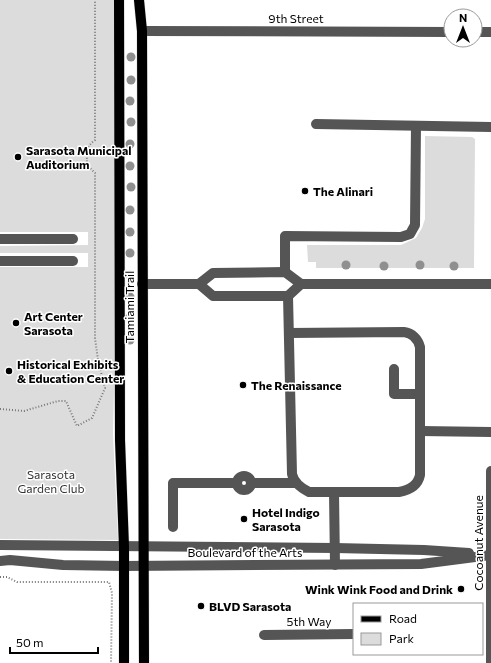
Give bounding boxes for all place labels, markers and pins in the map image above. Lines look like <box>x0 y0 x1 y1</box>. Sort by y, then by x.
place label: Sarasota Municipal Auditorium <box>26 143 132 171</box>
marker: Sarasota Municipal Auditorium <box>13 152 23 162</box>
place label: The Alinari <box>313 184 373 198</box>
marker: The Alinari <box>300 186 310 196</box>
place label: Art Center Sarasota <box>24 309 83 337</box>
marker: Art Center Sarasota <box>11 318 21 328</box>
place label: Historical Exhibits & Education Center <box>17 357 124 385</box>
marker: Historical Exhibits & Education Center <box>4 366 14 376</box>
place label: The Renaissance <box>251 378 342 392</box>
marker: The Renaissance <box>238 380 248 390</box>
place label: Hotel Indigo Sarasota <box>252 505 320 533</box>
marker: Hotel Indigo Sarasota <box>239 514 249 524</box>
place label: Wink Wink Food and Drink <box>305 582 453 596</box>
marker: Wink Wink Food and Drink <box>456 584 466 594</box>
place label: BLVD Sarasota <box>209 599 291 613</box>
marker: BLVD Sarasota <box>196 601 206 611</box>

